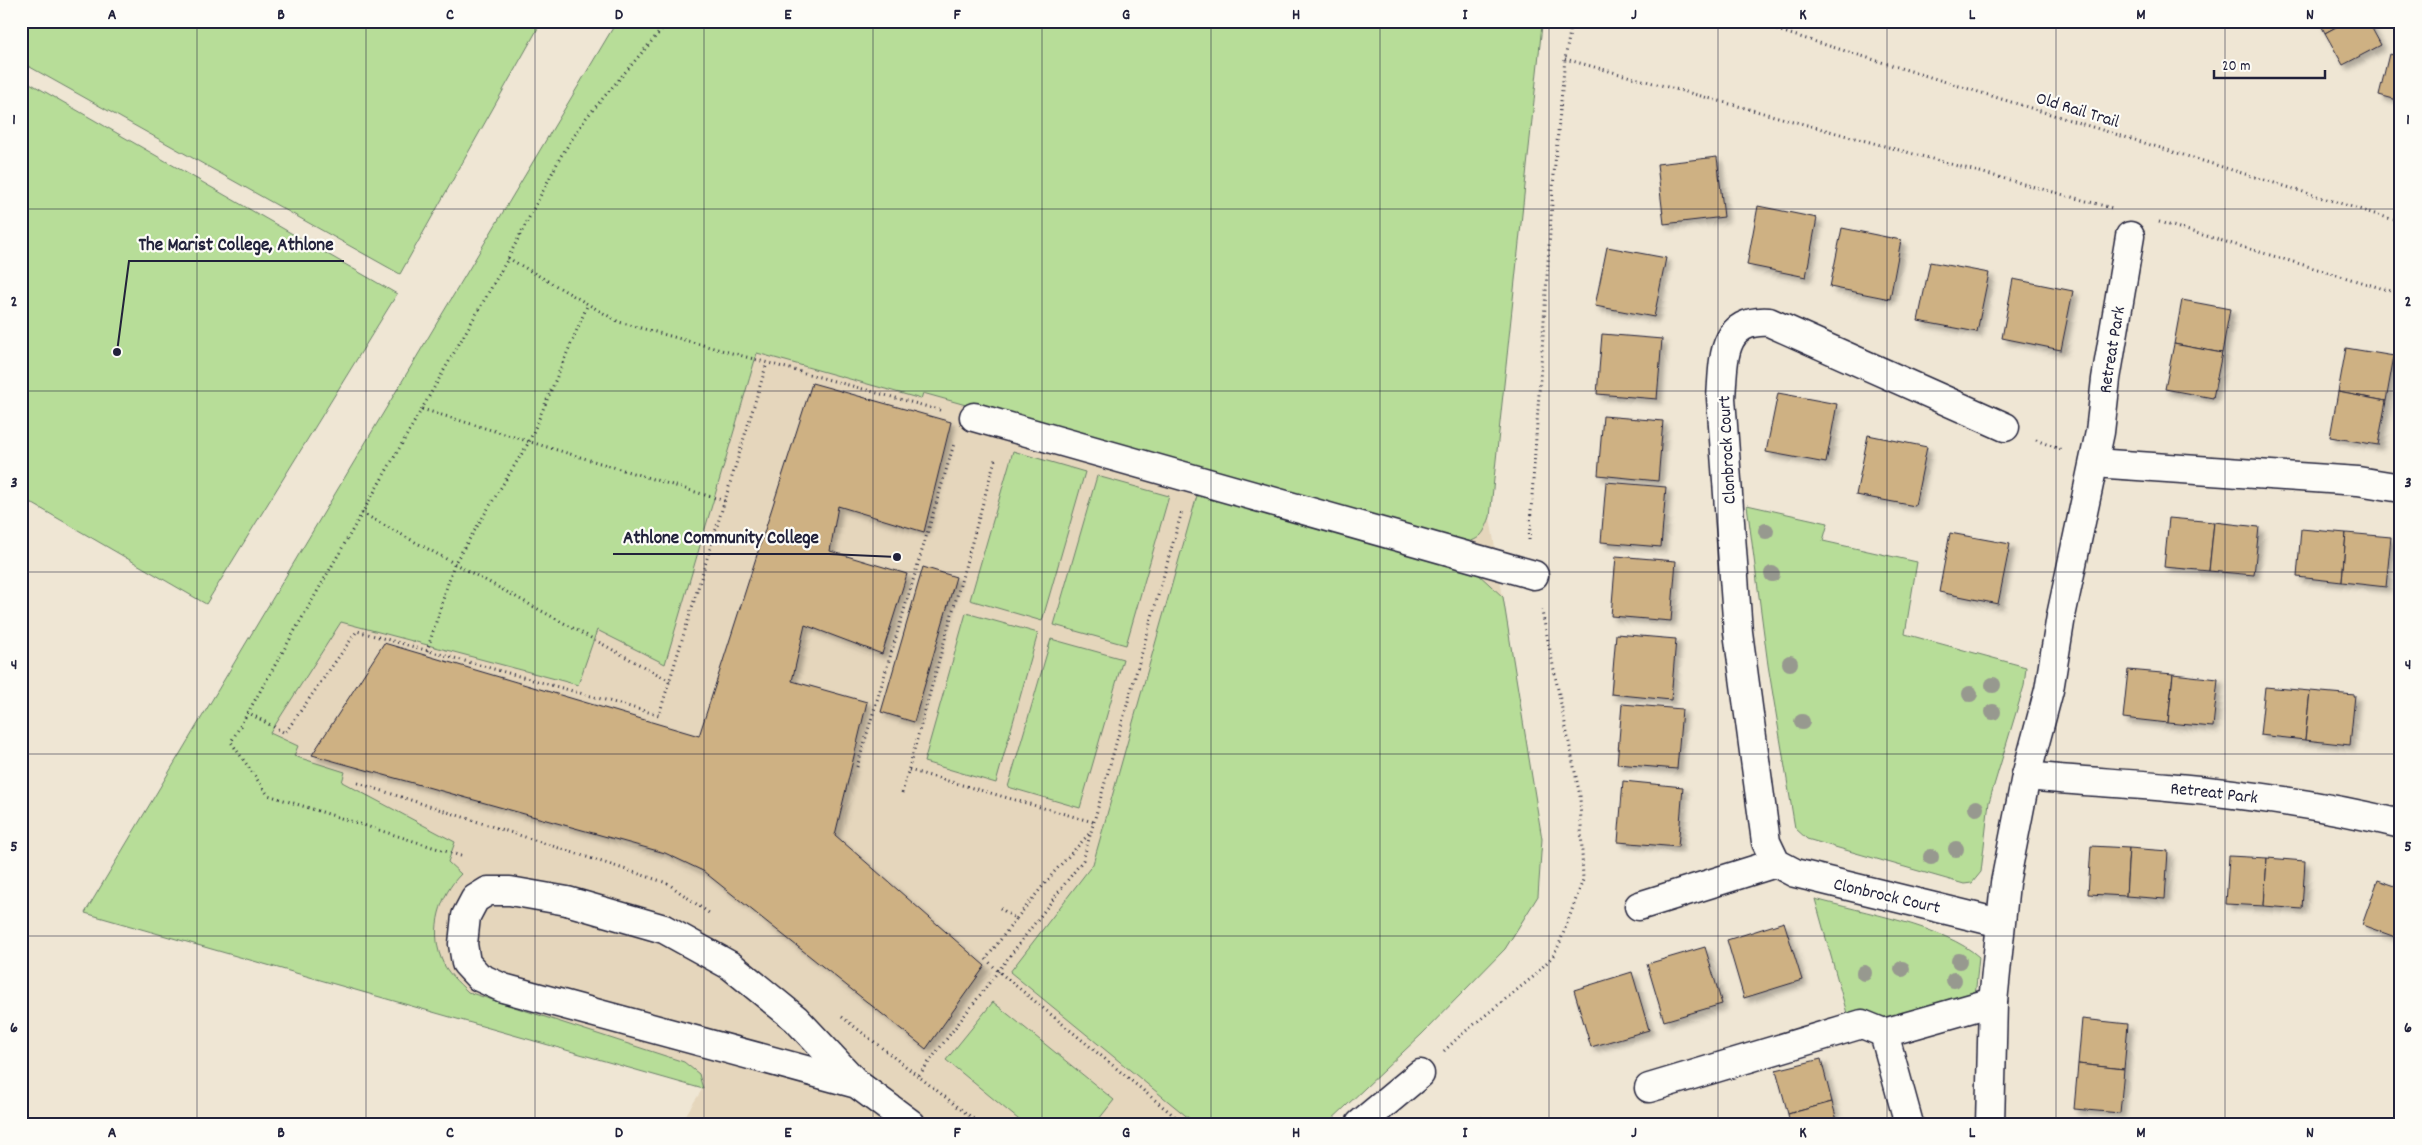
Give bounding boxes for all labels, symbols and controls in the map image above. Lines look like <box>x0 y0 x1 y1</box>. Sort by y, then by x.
text: A <box>108 4 117 27</box>
text: B <box>277 4 285 27</box>
text: C <box>446 4 454 27</box>
text: D <box>615 4 624 27</box>
text: E <box>784 4 792 27</box>
text: F <box>953 4 961 27</box>
text: G <box>1122 4 1130 27</box>
text: H <box>1292 4 1300 27</box>
text: I <box>1463 4 1469 27</box>
text: J <box>1631 4 1637 27</box>
text: K <box>1799 4 1807 27</box>
text: L <box>1969 4 1976 27</box>
text: M <box>2136 4 2146 27</box>
text: N <box>2306 4 2314 27</box>
scale bar <box>2214 48 2326 80</box>
text: 20 m <box>2222 56 2250 78</box>
street label: Old Rail Trail <box>2032 87 2123 136</box>
text: 1 <box>12 109 16 132</box>
text: 1 <box>2406 109 2410 132</box>
callout: The Marist College, Athlone <box>129 227 344 261</box>
text: The Marist College, Athlone <box>138 233 334 260</box>
text: 2 <box>11 291 18 314</box>
text: 2 <box>2405 291 2412 314</box>
street label: Retreat Park <box>2094 304 2133 395</box>
street label: Clonbrock Court <box>1713 395 1744 505</box>
text: 3 <box>10 472 18 495</box>
text: 3 <box>2404 472 2412 495</box>
callout: Athlone Community College <box>613 520 829 554</box>
text: Athlone Community College <box>623 526 819 553</box>
text: 4 <box>11 654 17 677</box>
text: 4 <box>2405 654 2411 677</box>
street label: Retreat Park <box>2169 777 2259 812</box>
text: 5 <box>10 836 18 859</box>
text: 5 <box>2404 836 2412 859</box>
street label: Clonbrock Court <box>1831 873 1943 922</box>
text: 6 <box>10 1017 18 1040</box>
text: 6 <box>2404 1017 2412 1040</box>
text: A <box>108 1122 117 1145</box>
text: B <box>277 1122 285 1145</box>
text: C <box>446 1122 454 1145</box>
text: D <box>615 1122 624 1145</box>
text: E <box>784 1122 792 1145</box>
text: F <box>953 1122 961 1145</box>
text: G <box>1122 1122 1130 1145</box>
text: H <box>1292 1122 1300 1145</box>
text: I <box>1463 1122 1469 1145</box>
text: J <box>1631 1122 1637 1145</box>
text: K <box>1799 1122 1807 1145</box>
text: L <box>1969 1122 1976 1145</box>
text: M <box>2136 1122 2146 1145</box>
text: N <box>2306 1122 2314 1145</box>

